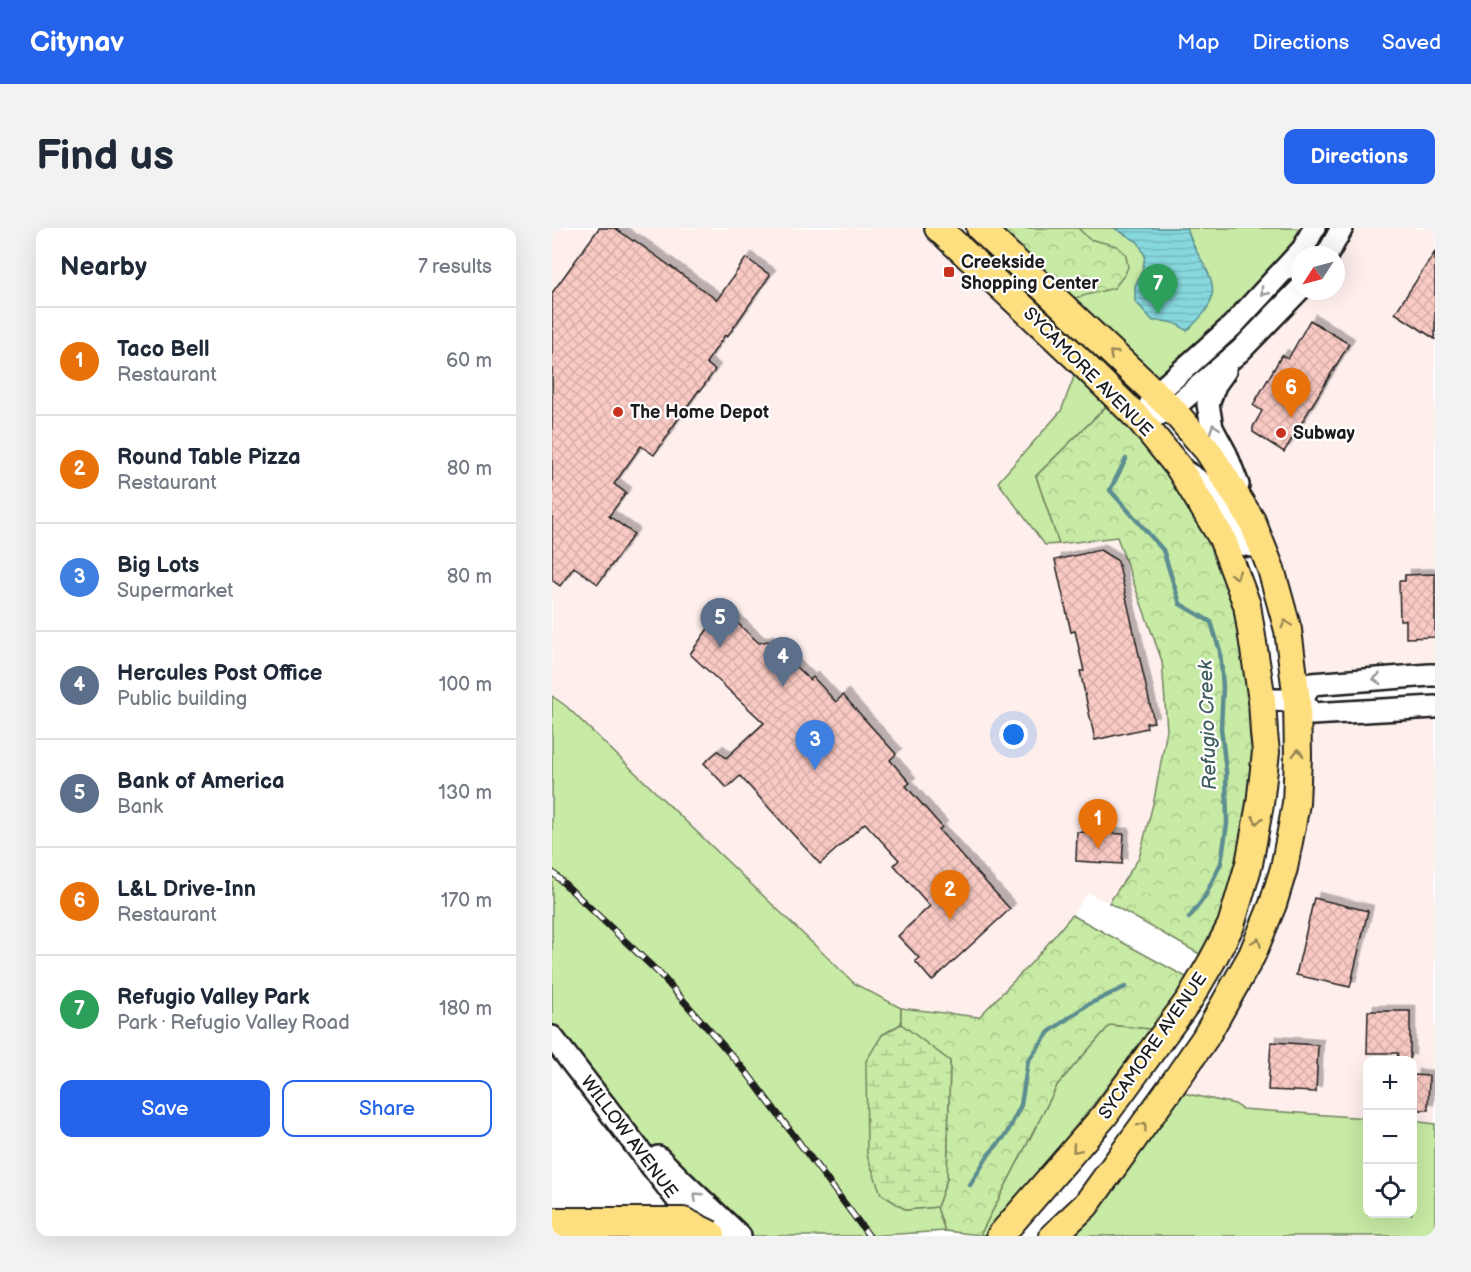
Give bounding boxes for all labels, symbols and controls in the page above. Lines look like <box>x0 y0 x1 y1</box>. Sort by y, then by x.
text: Citynav <box>30 26 124 59</box>
text: Map <box>1177 30 1220 55</box>
text: Directions <box>1253 30 1349 55</box>
text: Saved <box>1382 30 1441 55</box>
button: Directions <box>1284 129 1435 184</box>
text: Find us <box>36 131 174 182</box>
north arrow <box>1291 246 1345 300</box>
text: Nearby <box>60 252 147 283</box>
place label: Creekside Shopping Center <box>961 252 1099 294</box>
text: 7 results <box>418 255 492 279</box>
pin: 7 <box>1138 264 1178 314</box>
marker: Creekside Shopping Center <box>942 265 956 279</box>
one-way arrow <box>1260 286 1271 296</box>
street label: SYCAMORE AVENUE <box>1019 303 1157 441</box>
text: Taco Bell <box>117 336 209 363</box>
text: 1 <box>75 349 84 373</box>
text: 60 m <box>446 349 492 373</box>
one-way arrow <box>1110 350 1121 361</box>
text: Restaurant <box>117 363 217 387</box>
pin: 6 <box>1272 368 1310 418</box>
place label: The Home Depot <box>630 402 769 423</box>
marker: The Home Depot <box>611 405 625 419</box>
place label: Subway <box>1293 423 1356 444</box>
one-way arrow <box>1208 424 1221 434</box>
marker: Subway <box>1274 426 1288 440</box>
text: Round Table Pizza <box>117 444 301 471</box>
text: 2 <box>74 457 85 481</box>
text: 80 m <box>447 457 492 481</box>
text: Restaurant <box>117 471 217 495</box>
text: Big Lots <box>117 552 199 579</box>
text: 3 <box>74 565 85 589</box>
text: 80 m <box>447 565 492 589</box>
one-way arrow <box>1228 569 1241 580</box>
text: Supermarket <box>117 579 233 603</box>
pin: 5 <box>700 598 740 648</box>
one-way arrow <box>1281 619 1294 629</box>
pin: 4 <box>764 638 802 687</box>
water label: Refugio Creek <box>1194 658 1222 790</box>
text: Hercules Post Office <box>117 660 322 687</box>
one-way arrow <box>1372 672 1381 685</box>
text: 4 <box>74 673 85 697</box>
text: 100 m <box>439 673 492 697</box>
text: Public building <box>117 687 247 711</box>
pin: 3 <box>796 720 834 770</box>
your location <box>999 720 1028 749</box>
one-way arrow <box>1292 748 1304 757</box>
text: Bank of America <box>117 768 285 795</box>
text: 5 <box>74 781 85 805</box>
text: 130 m <box>438 781 492 805</box>
text: Bank <box>117 795 163 819</box>
pin: 1 <box>1078 800 1118 849</box>
one-way arrow <box>1251 815 1264 825</box>
pin: 2 <box>930 870 970 920</box>
text: L&L Drive-Inn <box>117 876 256 903</box>
text: 6 <box>73 889 86 913</box>
text: 170 m <box>441 889 492 913</box>
text: Restaurant <box>117 903 217 927</box>
one-way arrow <box>1250 937 1262 948</box>
street label: SYCAMORE AVENUE <box>1094 969 1212 1123</box>
text: Refugio Valley Park <box>117 984 310 1011</box>
text: 7 <box>74 997 85 1021</box>
text: 180 m <box>439 997 492 1021</box>
text: Park · Refugio Valley Road <box>117 1011 350 1035</box>
map controls <box>1363 1056 1417 1218</box>
button: + <box>1363 1056 1417 1110</box>
street label: WILLOW AVENUE <box>576 1072 682 1202</box>
button: Save <box>60 1080 270 1137</box>
button: Share <box>282 1080 492 1137</box>
button: − <box>1363 1110 1417 1164</box>
one-way arrow <box>1136 1122 1147 1133</box>
one-way arrow <box>1072 1142 1083 1153</box>
button: locate <box>1363 1164 1417 1218</box>
one-way arrow <box>694 1192 704 1203</box>

